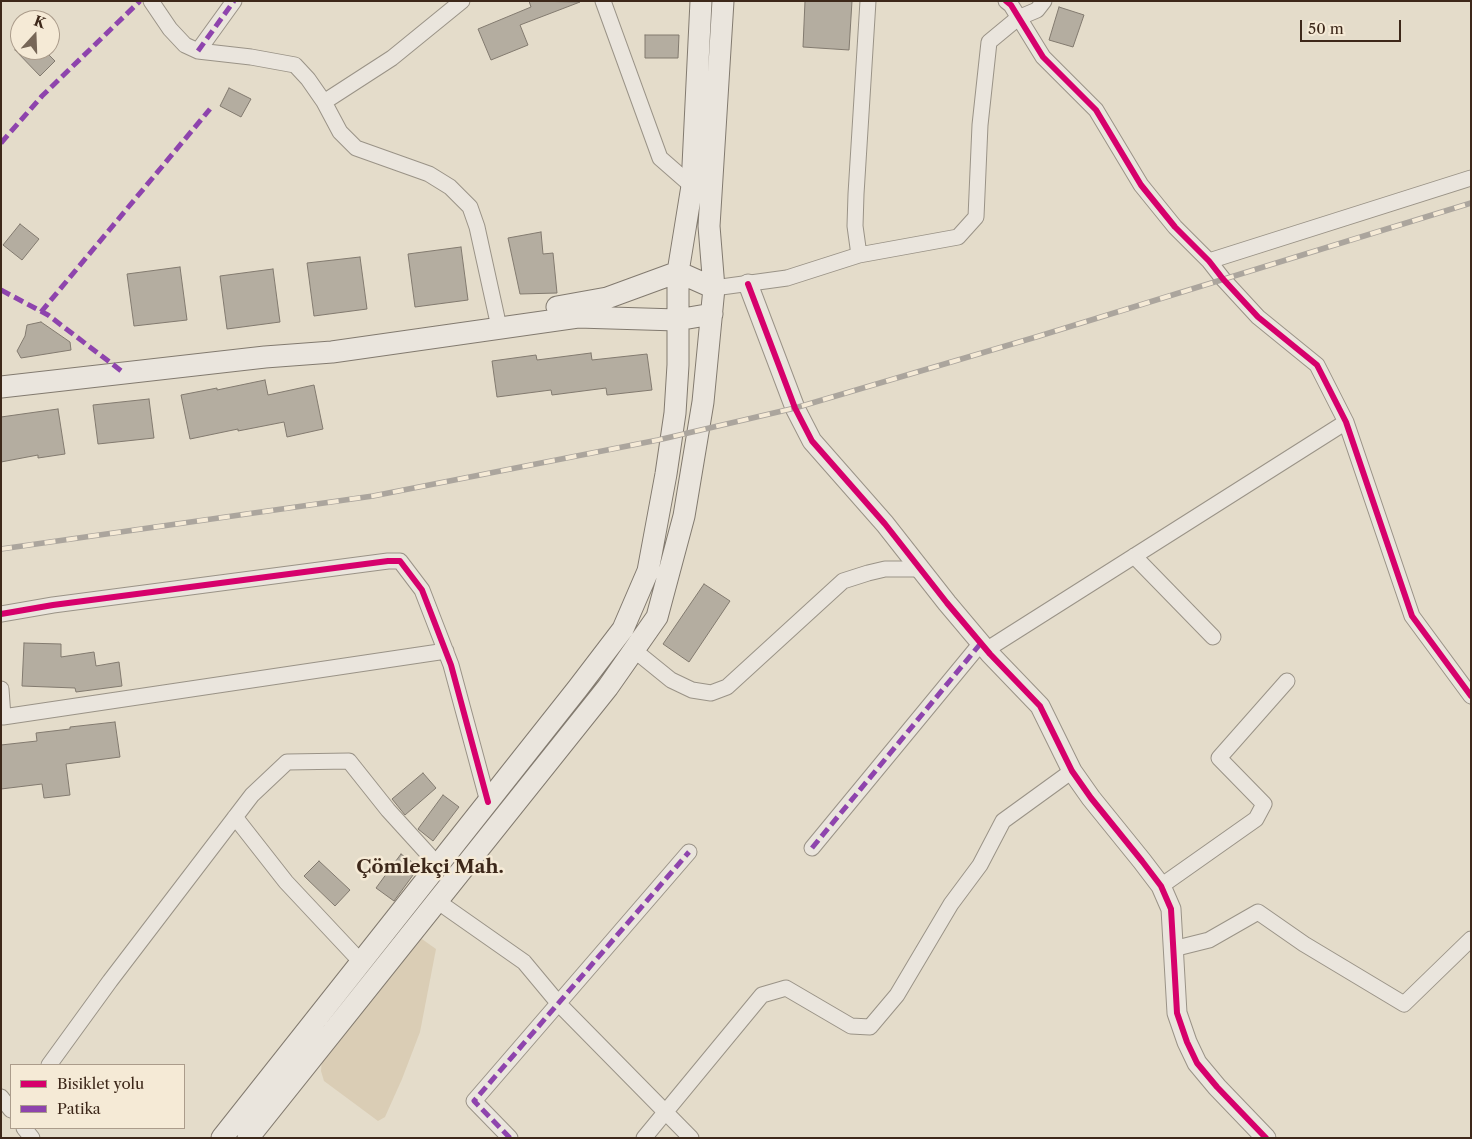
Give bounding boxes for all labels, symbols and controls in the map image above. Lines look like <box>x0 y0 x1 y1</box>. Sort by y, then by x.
north arrow <box>10 10 60 60</box>
scale bar <box>1302 10 1403 42</box>
text: K <box>31 11 48 32</box>
text: 50 m <box>1308 19 1344 38</box>
district label: Çömlekçi Mah. <box>356 857 504 879</box>
legend <box>10 1064 185 1129</box>
text: Bisiklet yolu <box>57 1074 144 1093</box>
text: Patika <box>57 1099 101 1118</box>

